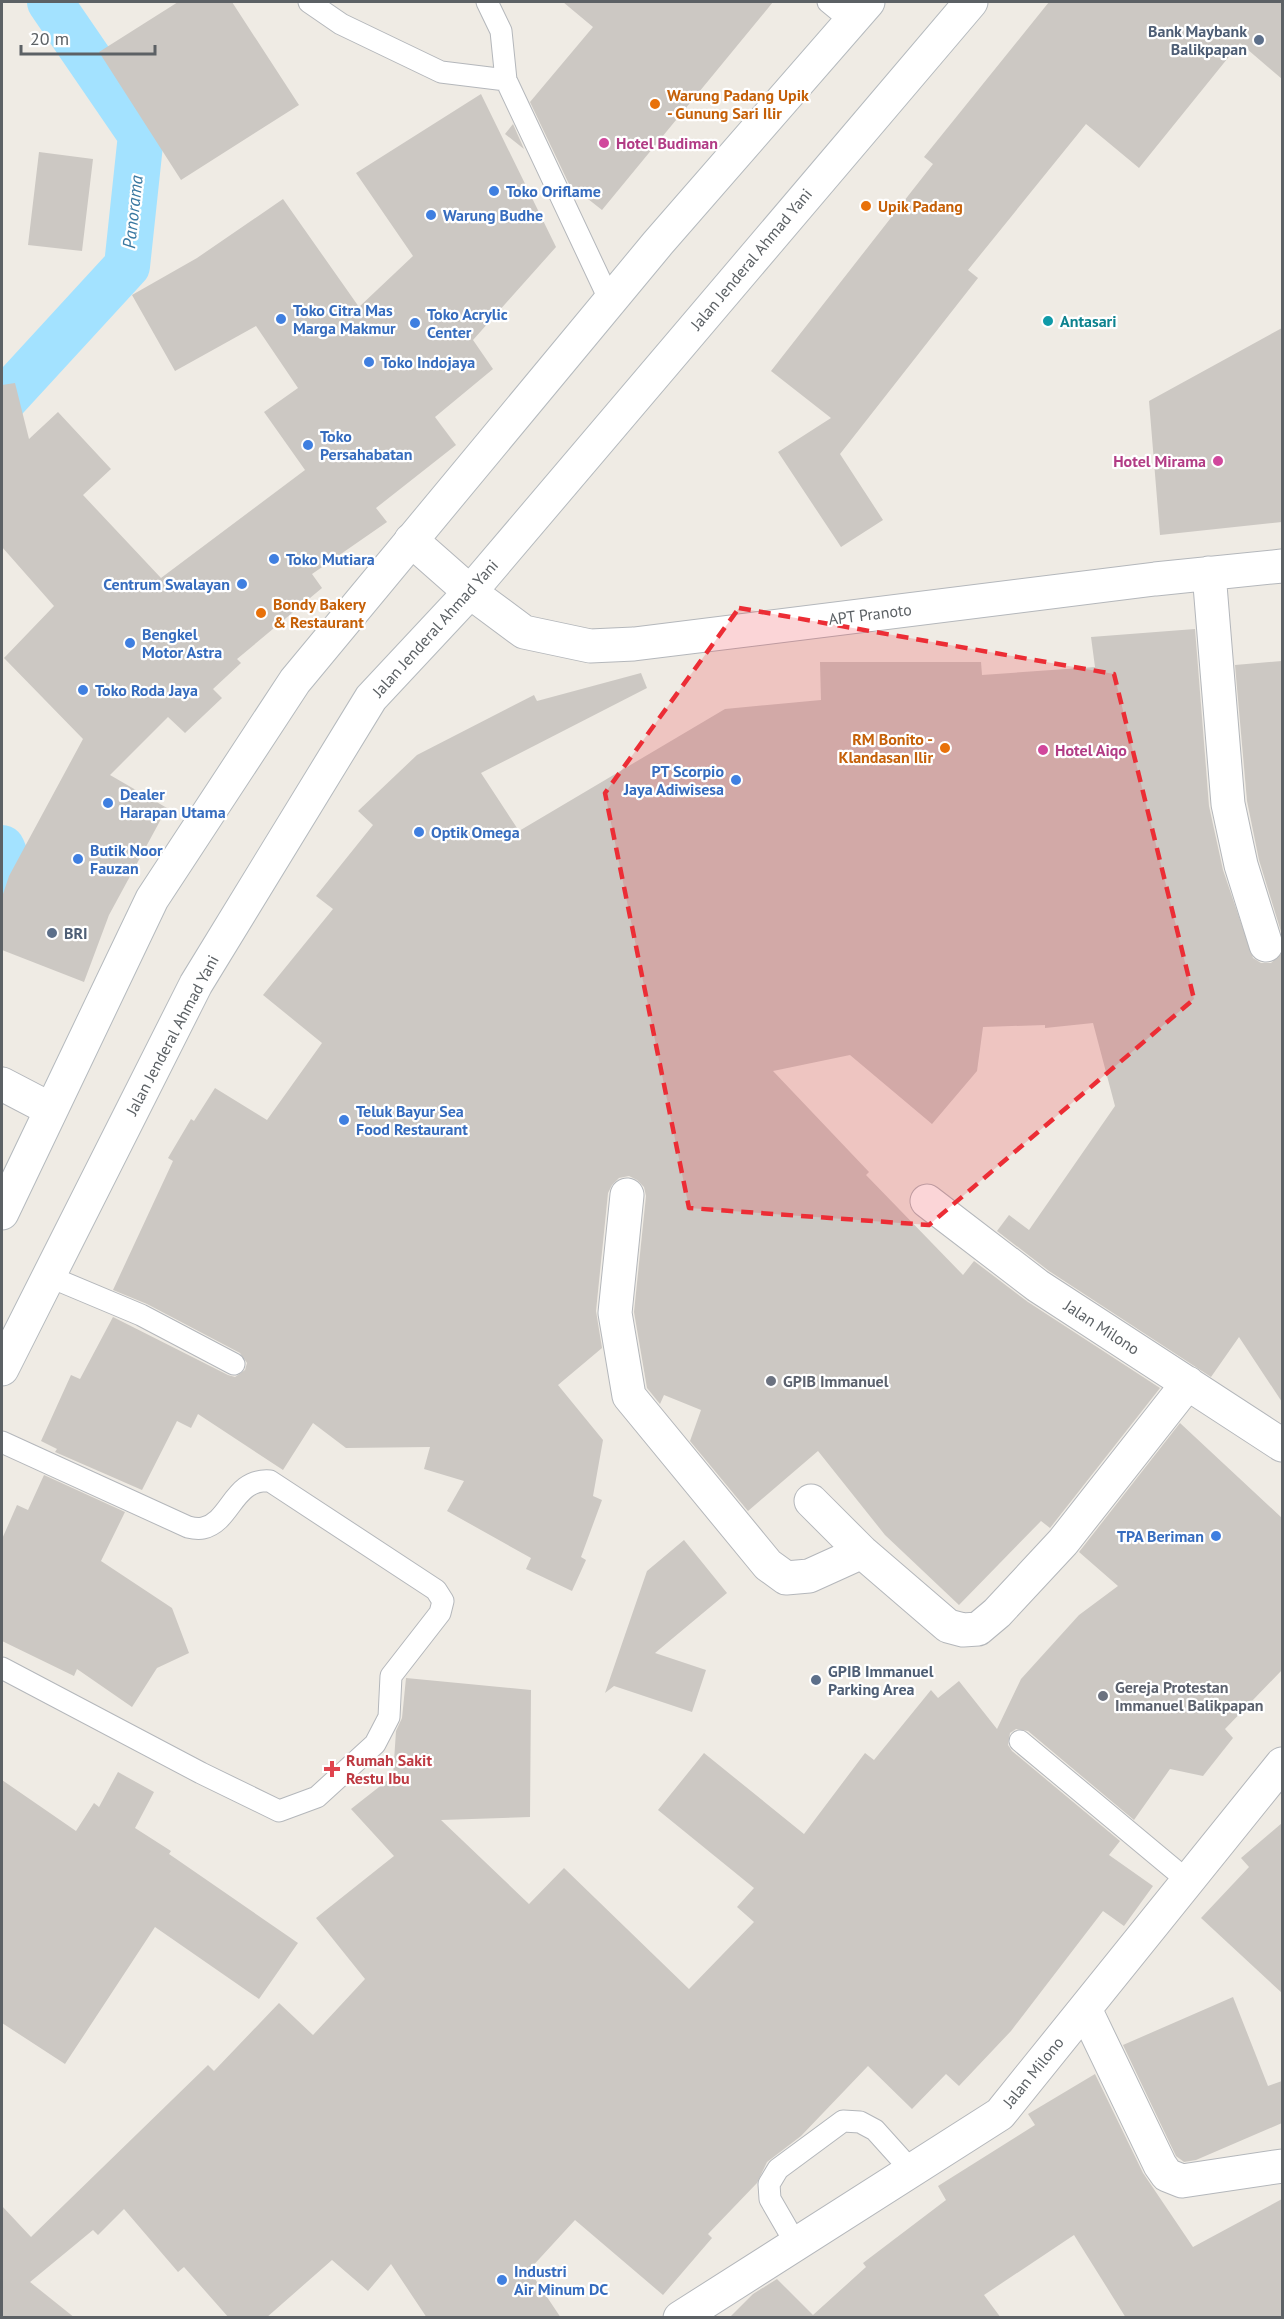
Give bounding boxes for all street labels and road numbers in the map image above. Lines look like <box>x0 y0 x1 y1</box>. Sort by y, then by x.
street label: Jalan Jenderal Ahmad Yani <box>685 184 816 335</box>
street label: Jalan Jenderal Ahmad Yani <box>367 555 502 702</box>
street label: APT Pranoto <box>827 599 913 629</box>
street label: Jalan Jenderal Ahmad Yani <box>121 952 223 1119</box>
street label: Jalan Milono <box>1060 1295 1143 1359</box>
street label: Jalan Milono <box>998 2032 1068 2112</box>

